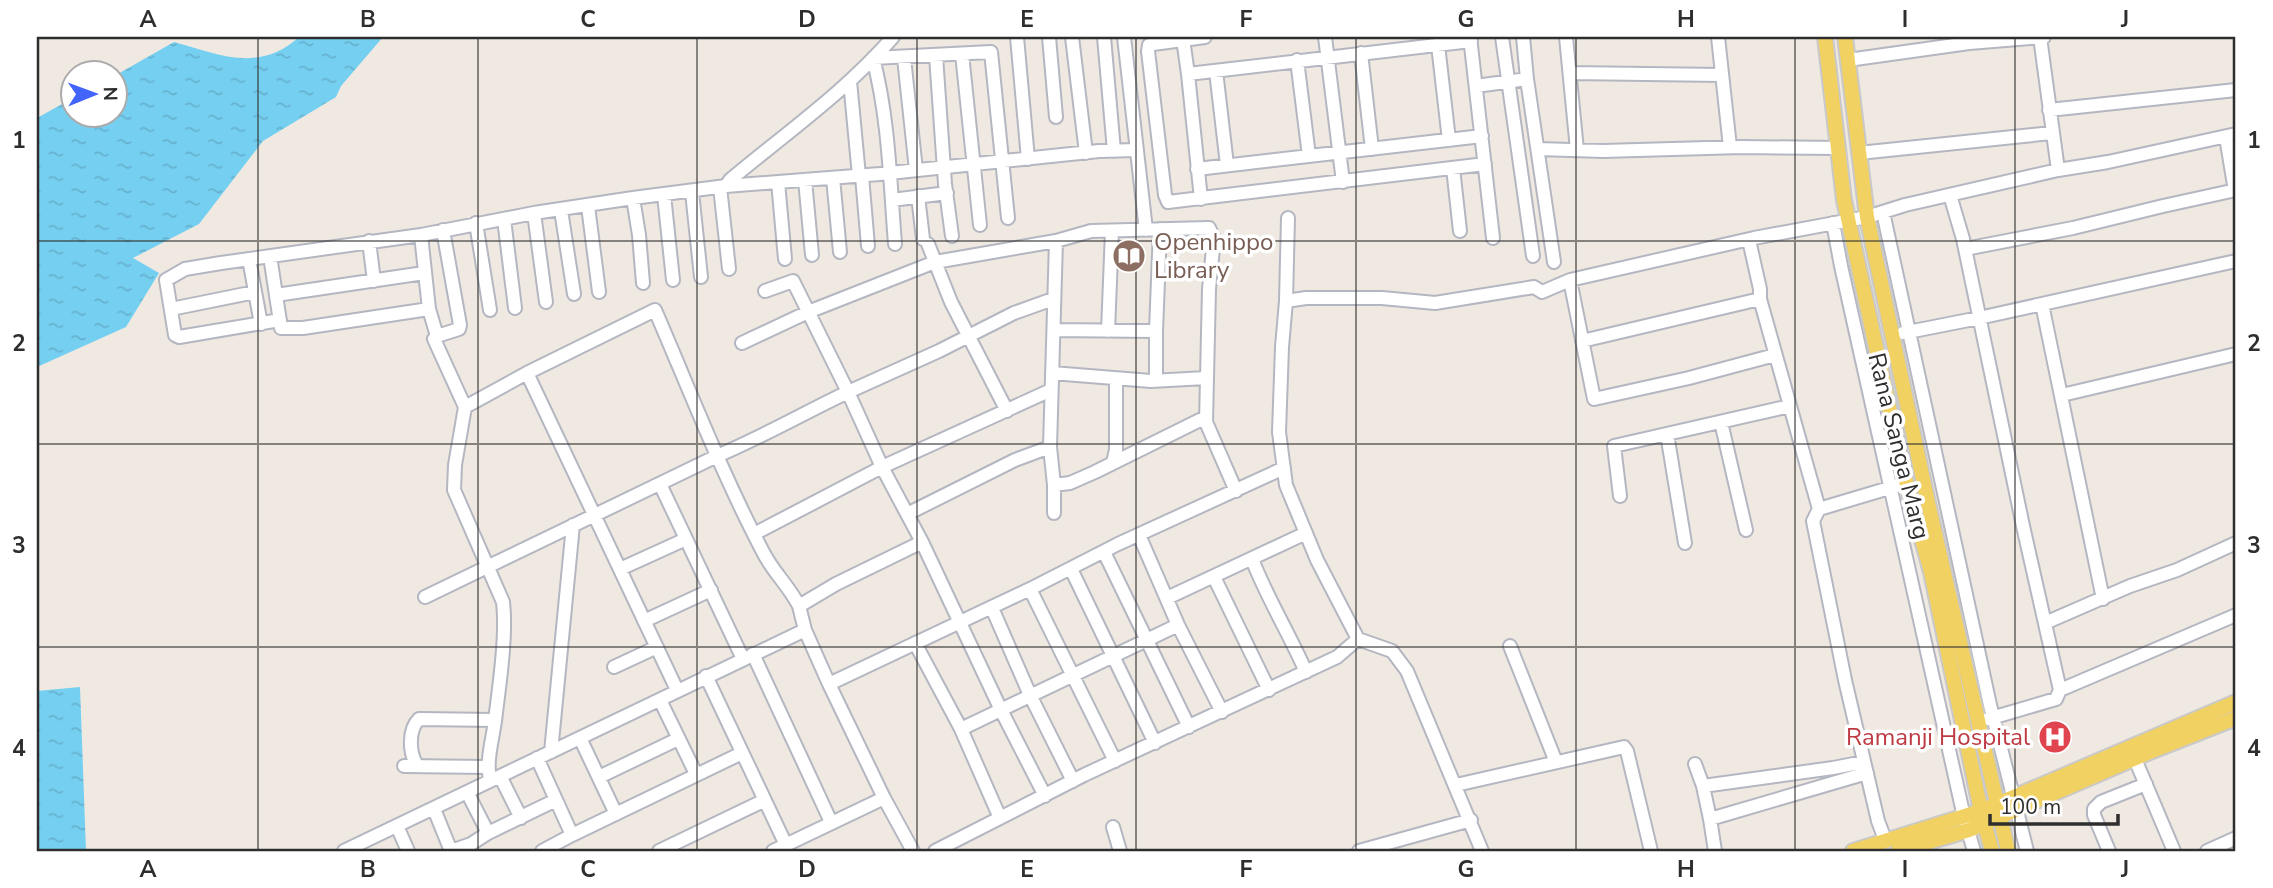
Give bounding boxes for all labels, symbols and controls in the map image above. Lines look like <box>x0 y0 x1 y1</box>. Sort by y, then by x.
text: A <box>139 4 157 35</box>
text: B <box>360 4 376 35</box>
text: C <box>580 4 596 35</box>
text: D <box>798 4 816 35</box>
text: E <box>1020 4 1034 35</box>
text: F <box>1240 4 1253 35</box>
text: G <box>1458 4 1474 35</box>
text: H <box>1677 4 1695 35</box>
text: I <box>1902 4 1908 35</box>
text: J <box>2120 4 2129 35</box>
north arrow <box>60 60 130 130</box>
text: N <box>97 86 123 101</box>
text: 1 <box>12 125 26 156</box>
text: 1 <box>2247 125 2261 156</box>
place label: Openhippo Library <box>1154 226 1273 286</box>
library icon: Openhippo Library <box>1110 237 1148 275</box>
text: 2 <box>12 328 26 359</box>
text: 2 <box>2247 328 2261 359</box>
street label: Rana Sanga Marg <box>1860 349 1938 543</box>
text: 3 <box>12 530 26 561</box>
text: 3 <box>2247 530 2261 561</box>
hospital icon: Ramanji Hospital <box>2036 718 2074 756</box>
place label: Ramanji Hospital <box>1846 721 2030 753</box>
text: 4 <box>12 733 26 764</box>
text: 4 <box>2247 733 2261 764</box>
scale bar <box>1990 783 2117 827</box>
text: 100 m <box>2000 793 2061 821</box>
text: A <box>139 854 157 885</box>
text: B <box>360 854 376 885</box>
text: C <box>580 854 596 885</box>
text: D <box>798 854 816 885</box>
text: E <box>1020 854 1034 885</box>
text: F <box>1240 854 1253 885</box>
text: G <box>1458 854 1474 885</box>
text: H <box>1677 854 1695 885</box>
text: I <box>1902 854 1908 885</box>
text: J <box>2120 854 2129 885</box>

